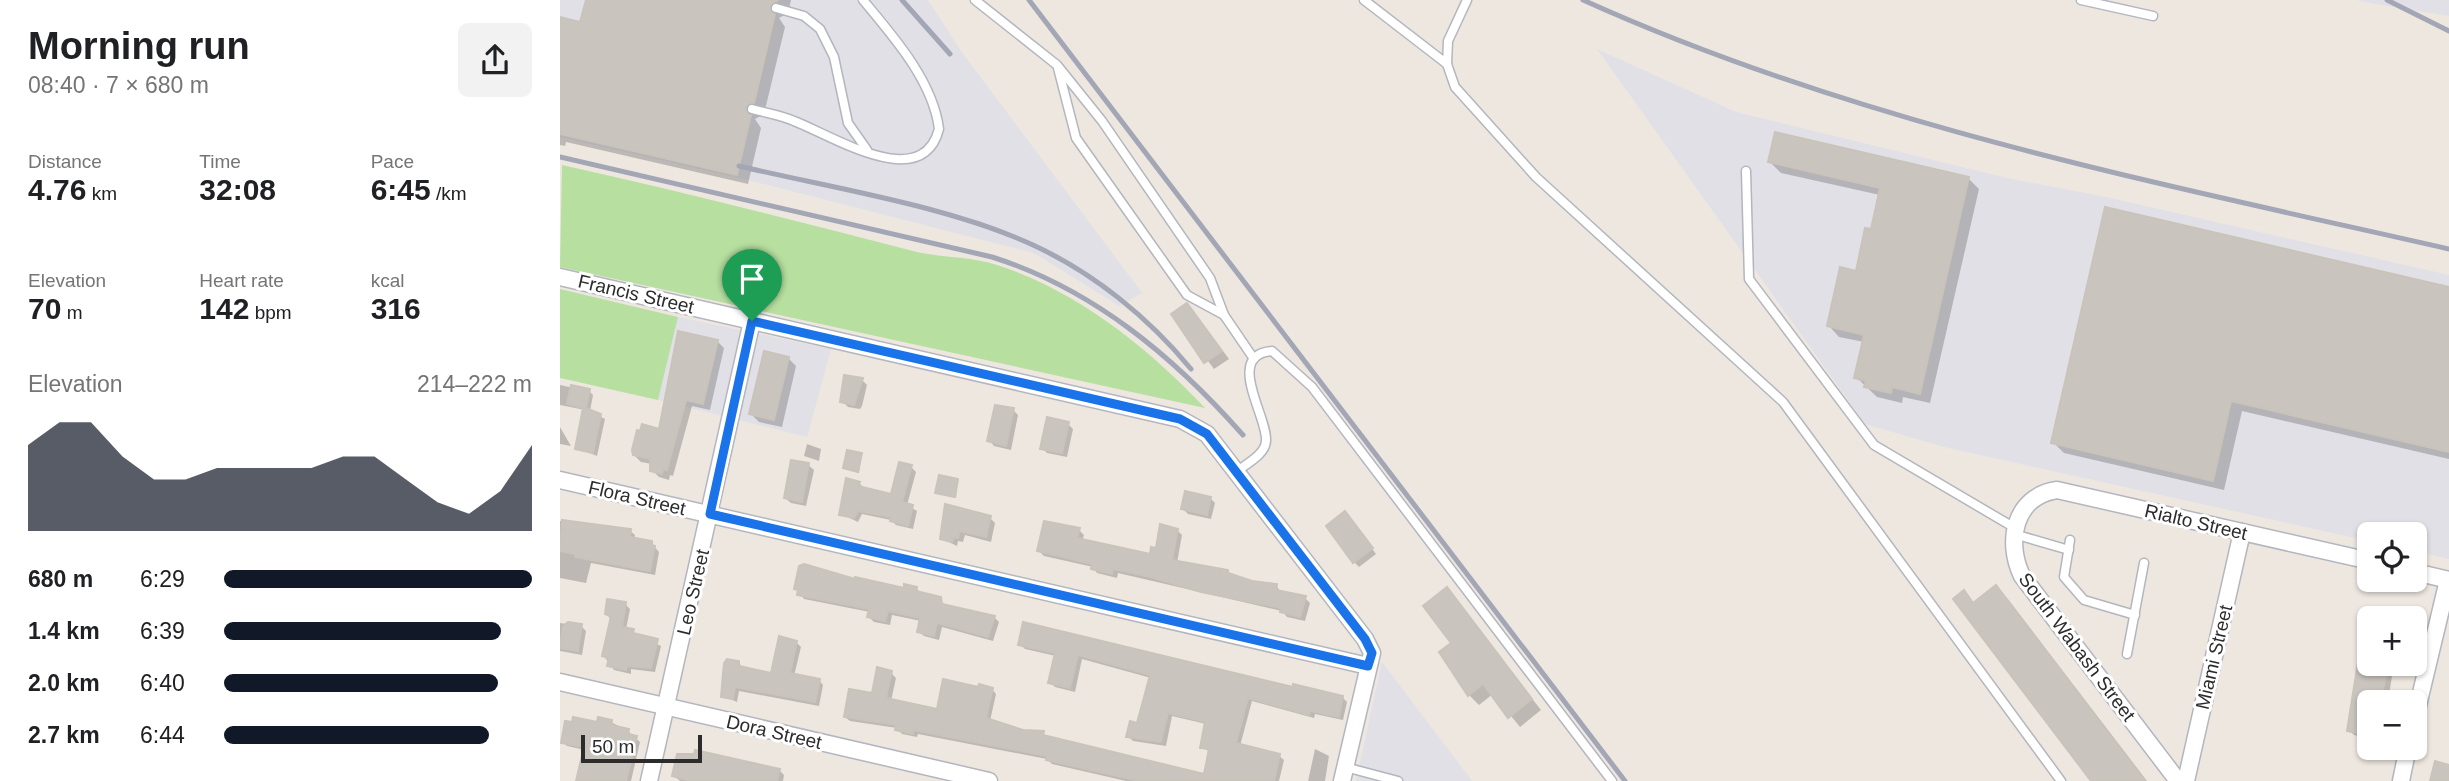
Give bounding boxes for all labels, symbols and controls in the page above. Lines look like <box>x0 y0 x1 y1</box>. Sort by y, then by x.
button: share <box>458 23 532 97</box>
text: Morning run <box>28 25 250 67</box>
text: 08:40 · 7 × 680 m <box>28 72 209 98</box>
text: Distance <box>28 151 102 172</box>
text: Time <box>199 151 241 172</box>
text: Pace <box>371 151 414 172</box>
text: 4.76 <box>28 173 86 206</box>
text: 32:08 <box>199 173 276 206</box>
text: 6:45 <box>371 173 431 206</box>
text: km <box>86 183 117 204</box>
text: /km <box>431 183 467 204</box>
pin <box>722 249 782 321</box>
icon: arrive <box>733 260 771 298</box>
text: Elevation <box>28 270 106 291</box>
text: Heart rate <box>199 270 284 291</box>
text: kcal <box>371 270 404 291</box>
street label: Francis Street <box>576 270 697 318</box>
text: 70 <box>28 292 61 325</box>
text: 142 <box>199 292 249 325</box>
text: 316 <box>371 292 421 325</box>
text: m <box>61 302 82 323</box>
text: bpm <box>249 302 292 323</box>
text: Elevation <box>28 371 123 397</box>
text: 214–222 m <box>417 371 532 397</box>
street label: Flora Street <box>586 477 688 520</box>
street label: Rialto Street <box>2143 500 2250 544</box>
map controls <box>2357 522 2427 760</box>
button: locate <box>2357 522 2427 592</box>
street label: Leo Street <box>673 546 713 637</box>
text: 680 m <box>28 566 93 592</box>
text: 6:29 <box>140 566 185 592</box>
street label: South Wabash Street <box>2014 569 2140 726</box>
street label: Miami Street <box>2192 602 2236 711</box>
button: + <box>2357 606 2427 676</box>
text: 1.4 km <box>28 618 100 644</box>
text: 6:39 <box>140 618 185 644</box>
text: 2.0 km <box>28 670 100 696</box>
text: 6:40 <box>140 670 185 696</box>
button: − <box>2357 690 2427 760</box>
street label: Dora Street <box>724 711 824 753</box>
text: 2.7 km <box>28 722 100 748</box>
text: 6:44 <box>140 722 185 748</box>
scale bar <box>581 732 702 764</box>
text: 50 m <box>592 736 634 757</box>

